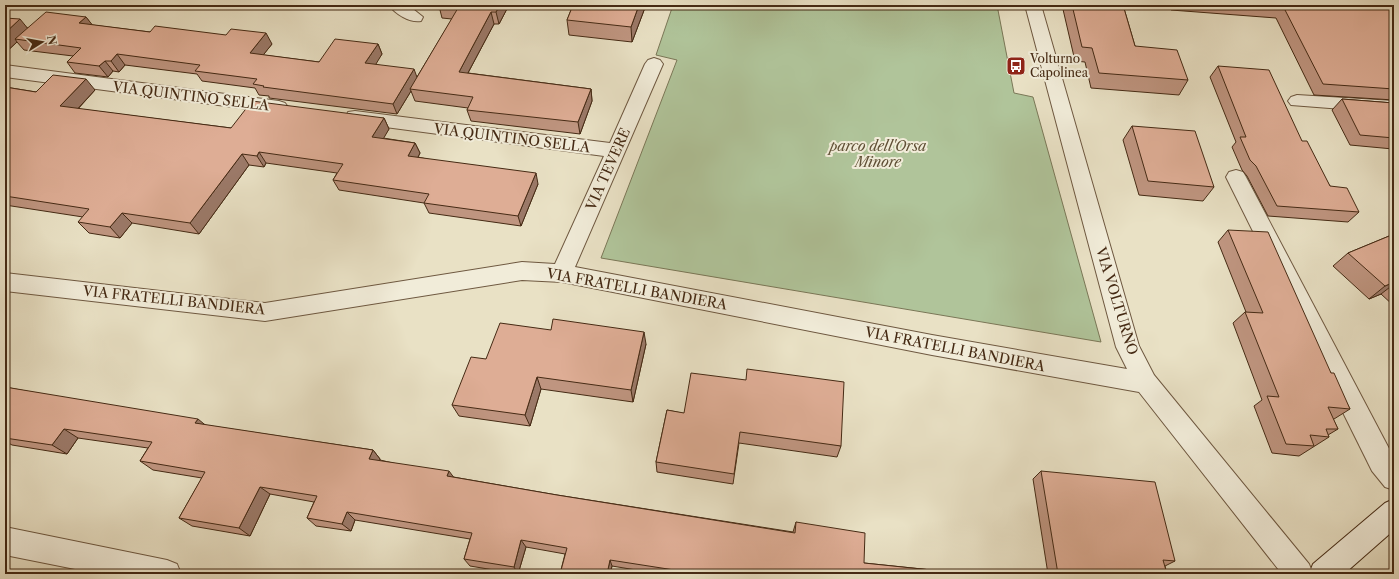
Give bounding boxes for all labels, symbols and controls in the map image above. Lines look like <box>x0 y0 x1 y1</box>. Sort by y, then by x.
north arrow <box>22 22 62 62</box>
text: N <box>44 34 60 47</box>
place label: Volturno Capolinea <box>1029 51 1089 80</box>
bus stop icon: Volturno Capolinea <box>1005 55 1027 77</box>
street label: VIA QUINTINO SELLA <box>111 77 271 115</box>
street label: VIA QUINTINO SELLA <box>432 119 592 157</box>
street label: VIA TEVERE <box>581 125 634 214</box>
park label: parco dell'Orsa Minore <box>827 137 927 171</box>
street label: VIA VOLTURNO <box>1092 244 1142 357</box>
street label: VIA FRATELLI BANDIERA <box>544 264 729 314</box>
street label: VIA FRATELLI BANDIERA <box>81 281 267 319</box>
street label: VIA FRATELLI BANDIERA <box>862 322 1047 375</box>

